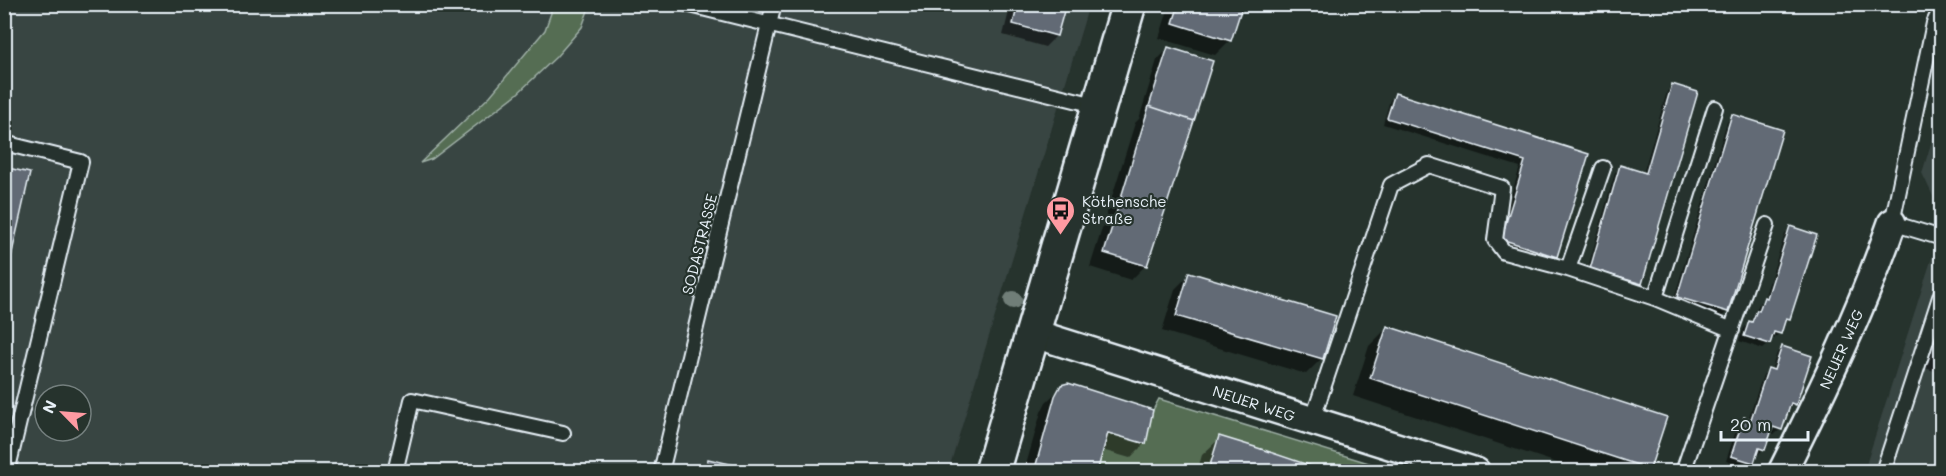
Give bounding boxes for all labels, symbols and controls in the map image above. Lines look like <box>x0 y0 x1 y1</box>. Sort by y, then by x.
street label: SODASTRASSE <box>677 191 721 297</box>
place label: Köthensche Straße <box>1082 191 1167 228</box>
bus stop icon: Köthensche Straße <box>1045 194 1077 236</box>
street label: NEUER WEG <box>1814 306 1868 392</box>
street label: NEUER WEG <box>1210 380 1298 426</box>
north arrow <box>33 383 93 443</box>
text: N <box>37 397 61 416</box>
scale bar <box>1721 404 1808 442</box>
text: 20 m <box>1730 412 1771 436</box>

